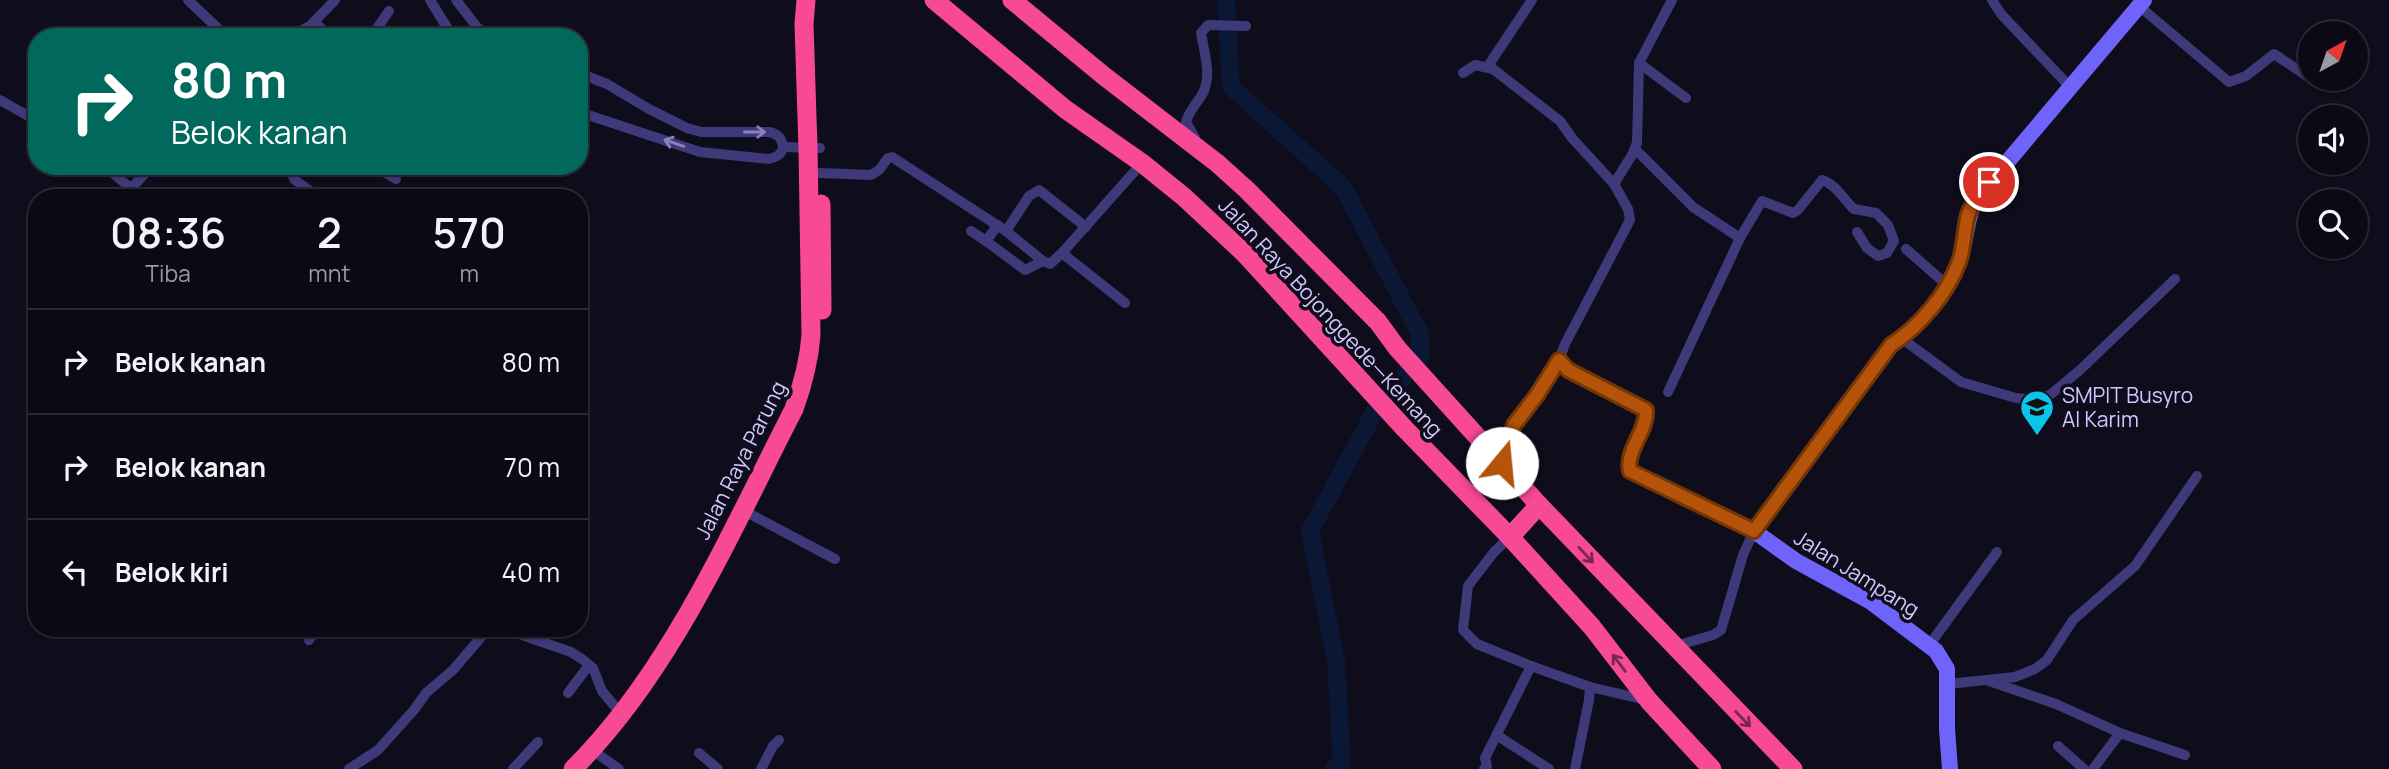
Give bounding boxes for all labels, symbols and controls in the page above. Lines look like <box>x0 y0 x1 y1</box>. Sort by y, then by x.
north arrow <box>2298 21 2368 91</box>
map controls <box>2298 21 2368 259</box>
text: 80 m <box>171 46 287 113</box>
icon: right <box>56 56 147 147</box>
button: sound <box>2298 105 2368 175</box>
text: Belok kanan <box>171 110 347 154</box>
one-way arrow <box>743 125 766 139</box>
one-way arrow <box>664 136 686 148</box>
pin <box>1959 152 2019 212</box>
icon: arrive <box>1970 163 2008 201</box>
button: search <box>2298 189 2368 259</box>
street label: Jalan Raya Bojonggede—Kemang <box>1213 191 1449 443</box>
text: 08:36 <box>110 203 226 261</box>
text: 2 <box>317 203 342 261</box>
text: 570 <box>433 203 506 261</box>
text: Tiba <box>145 257 191 289</box>
text: mnt <box>308 257 351 289</box>
text: m <box>459 257 479 289</box>
icon: right <box>56 343 94 381</box>
text: Belok kanan <box>115 344 266 380</box>
text: 80 m <box>502 344 560 380</box>
street label: Jalan Raya Parung <box>688 376 792 544</box>
place label: SMPIT Busyro Al Karim <box>2062 381 2193 433</box>
school or university icon: SMPIT Busyro Al Karim <box>2018 388 2056 437</box>
position arrow <box>1465 426 1539 500</box>
icon: right <box>56 448 94 486</box>
text: Belok kanan <box>115 449 266 485</box>
text: 70 m <box>504 449 560 485</box>
street label: Jalan Jampang <box>1789 523 1925 623</box>
one-way arrow <box>1578 546 1595 563</box>
icon: left <box>56 553 94 591</box>
text: Belok kiri <box>115 554 229 590</box>
text: 40 m <box>502 554 560 590</box>
one-way arrow <box>1611 654 1626 672</box>
one-way arrow <box>1735 710 1752 727</box>

